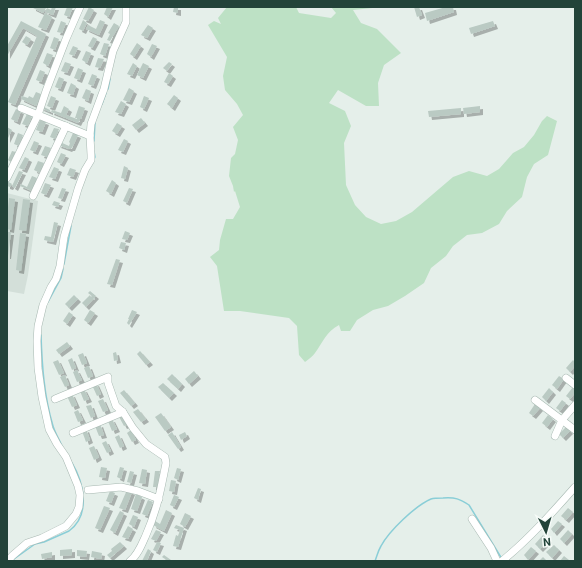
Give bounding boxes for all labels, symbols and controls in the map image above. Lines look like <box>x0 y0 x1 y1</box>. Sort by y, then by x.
north arrow <box>526 512 566 552</box>
text: N <box>542 535 551 548</box>

